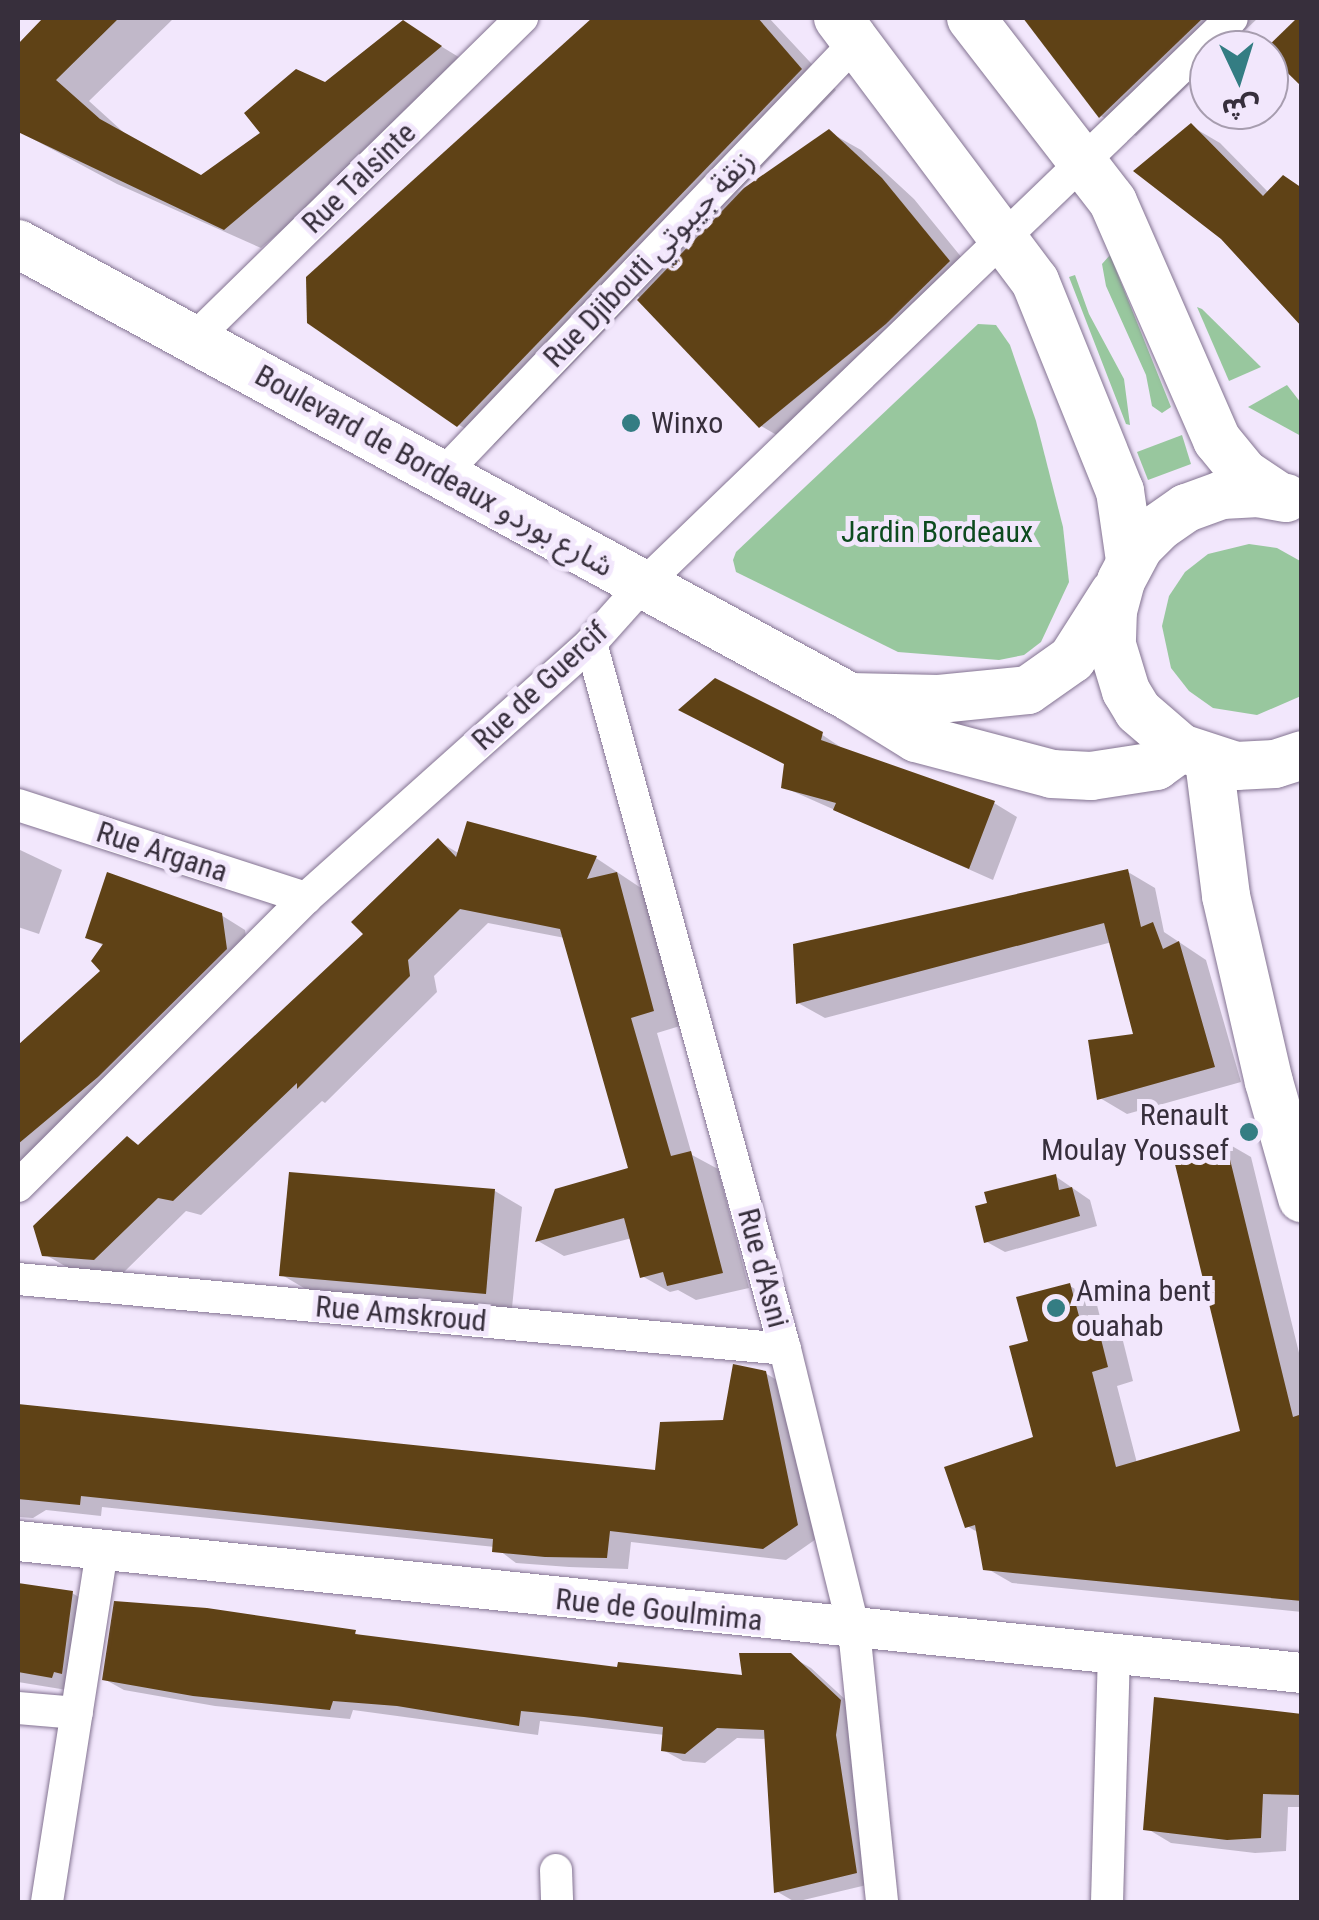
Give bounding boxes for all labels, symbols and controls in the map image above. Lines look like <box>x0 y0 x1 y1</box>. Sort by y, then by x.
north arrow <box>1189 30 1289 130</box>
text: ش <box>1221 91 1261 126</box>
street label: Rue Talsinte <box>294 115 424 241</box>
street label: Rue Djibouti زنقة جيبوتي <box>536 143 762 375</box>
street label: Boulevard de Bordeaux شارع بوردو <box>249 357 619 585</box>
place label: Winxo <box>651 405 723 441</box>
marker: Winxo <box>620 412 642 434</box>
park label: Jardin Bordeaux <box>841 514 1033 550</box>
street label: Rue de Guercif <box>465 614 615 758</box>
street label: Rue Argana <box>92 814 232 890</box>
place label: Renault Moulay Youssef <box>1041 1097 1229 1168</box>
marker: Renault Moulay Youssef <box>1238 1121 1260 1143</box>
street label: Rue d'Asni <box>730 1204 796 1332</box>
place label: Amina bent ouahab <box>1076 1273 1211 1344</box>
street label: Rue Amskroud <box>314 1289 488 1339</box>
marker: Amina bent ouahab <box>1045 1297 1067 1319</box>
street label: Rue de Goulmima <box>554 1581 764 1639</box>

